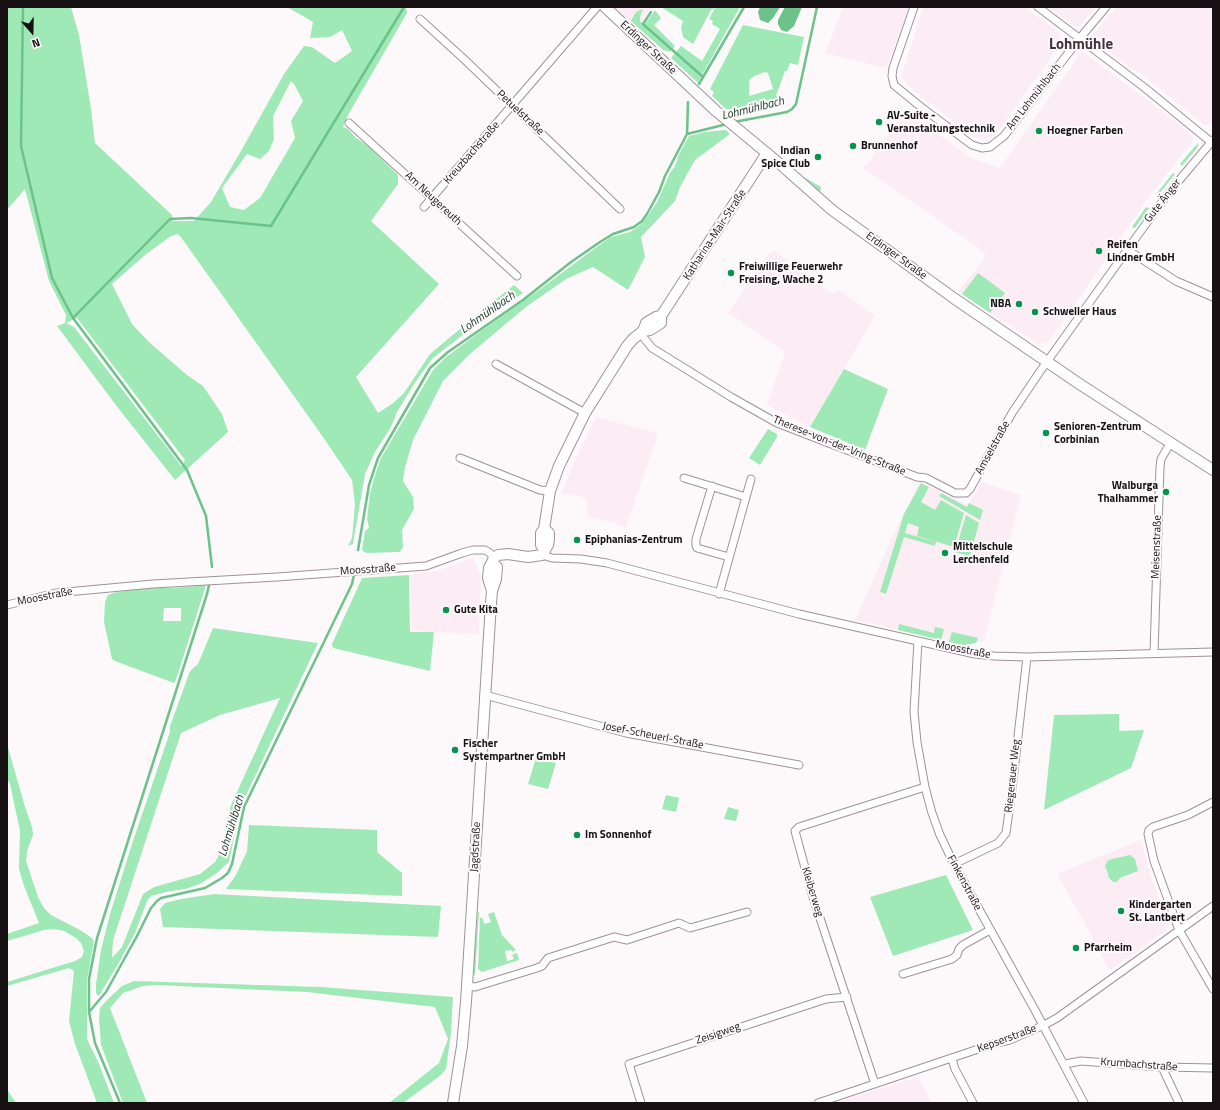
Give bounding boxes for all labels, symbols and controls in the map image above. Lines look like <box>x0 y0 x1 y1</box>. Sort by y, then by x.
north arrow <box>12 12 52 52</box>
street label: Erdinger Straße <box>617 19 679 77</box>
text: N <box>30 34 42 52</box>
district label: Lohmühle <box>1049 36 1113 54</box>
street label: Am Lohmühlbach <box>1004 61 1064 133</box>
street label: Petuelstraße <box>494 88 546 138</box>
water label: Lohmühlbach <box>720 94 786 124</box>
place label: AV-Suite - Veranstaltungstechnik <box>887 109 995 135</box>
marker: AV-Suite - Veranstaltungstechnik <box>874 117 884 127</box>
street label: Kreuzbachstraße <box>441 119 503 187</box>
place label: Hoegner Farben <box>1047 124 1123 138</box>
marker: Hoegner Farben <box>1034 126 1044 136</box>
place label: Brunnenhof <box>861 139 918 153</box>
marker: Brunnenhof <box>848 141 858 151</box>
place label: Indian Spice Club <box>761 144 810 170</box>
marker: Indian Spice Club <box>813 152 823 162</box>
street label: Am Neugereuth <box>402 169 464 229</box>
street label: Gute Änger <box>1142 176 1184 226</box>
street label: Katharina-Mair-Straße <box>681 187 749 283</box>
street label: Erdinger Straße <box>863 229 929 283</box>
place label: Reifen Lindner GmbH <box>1107 238 1175 264</box>
marker: Reifen Lindner GmbH <box>1094 246 1104 256</box>
place label: Freiwillige Feuerwehr Freising, Wache 2 <box>739 260 843 286</box>
marker: Freiwillige Feuerwehr Freising, Wache 2 <box>726 268 736 278</box>
water label: Lohmühlbach <box>458 289 518 337</box>
place label: NBA <box>990 297 1011 311</box>
marker: NBA <box>1014 299 1024 309</box>
place label: Schweller Haus <box>1043 305 1116 319</box>
marker: Schweller Haus <box>1030 307 1040 317</box>
street label: Therese-von-der-Vring-Straße <box>771 413 907 479</box>
street label: Amselstraße <box>973 419 1013 477</box>
place label: Senioren-Zentrum Corbinian <box>1054 420 1141 446</box>
marker: Senioren-Zentrum Corbinian <box>1041 428 1051 438</box>
place label: Walburga Thalhammer <box>1098 479 1158 505</box>
marker: Walburga Thalhammer <box>1161 487 1171 497</box>
street label: Meisenstraße <box>1149 515 1165 579</box>
place label: Epiphanias-Zentrum <box>585 533 682 547</box>
marker: Epiphanias-Zentrum <box>572 535 582 545</box>
place label: Mittelschule Lerchenfeld <box>953 540 1013 566</box>
marker: Mittelschule Lerchenfeld <box>940 548 950 558</box>
street label: Moosstraße <box>340 561 396 579</box>
street label: Moosstraße <box>16 585 74 609</box>
place label: Gute Kita <box>454 603 498 617</box>
marker: Gute Kita <box>441 605 451 615</box>
street label: Moosstraße <box>934 638 992 662</box>
street label: Josef-Scheuerl-Straße <box>601 720 705 752</box>
place label: Fischer Systempartner GmbH <box>463 737 566 763</box>
street label: Riegerauer Weg <box>1003 739 1023 813</box>
marker: Fischer Systempartner GmbH <box>450 745 460 755</box>
water label: Lohmühlbach <box>216 793 248 859</box>
street label: Jagdstraße <box>468 822 484 872</box>
place label: Im Sonnenhof <box>585 828 651 842</box>
marker: Im Sonnenhof <box>572 830 582 840</box>
street label: Finkenstraße <box>944 853 984 913</box>
street label: Kleiberweg <box>798 865 826 919</box>
place label: Kindergarten St. Lantbert <box>1129 898 1191 924</box>
marker: Kindergarten St. Lantbert <box>1116 906 1126 916</box>
place label: Pfarrheim <box>1084 941 1132 955</box>
marker: Pfarrheim <box>1071 943 1081 953</box>
street label: Zeisigweg <box>694 1020 742 1048</box>
street label: Kepserstraße <box>976 1022 1038 1056</box>
street label: Krumbachstraße <box>1100 1056 1178 1074</box>

